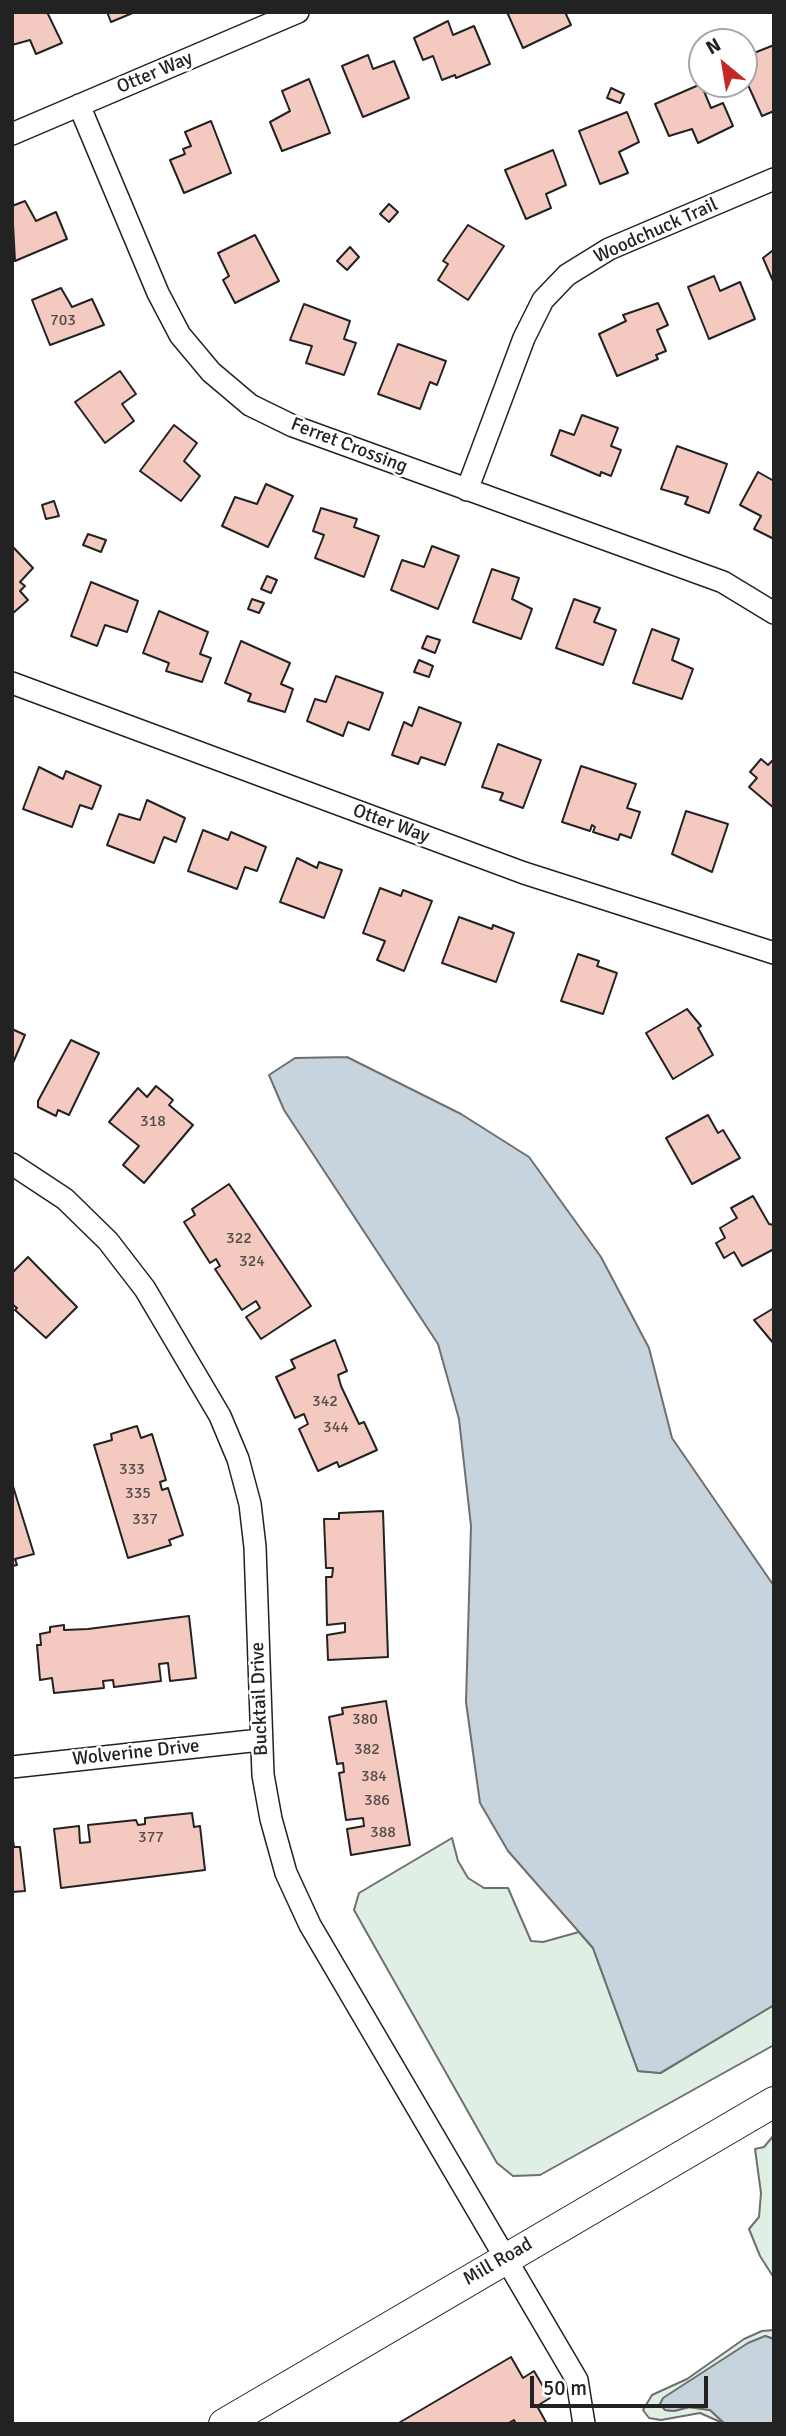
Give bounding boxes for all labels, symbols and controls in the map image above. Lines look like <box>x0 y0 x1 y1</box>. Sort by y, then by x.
north arrow <box>688 28 758 98</box>
text: N <box>702 33 725 60</box>
street label: Otter Way <box>114 47 196 99</box>
street label: Woodchuck Trail <box>591 193 721 269</box>
house number: 703 <box>50 311 76 331</box>
street label: Ferret Crossing <box>287 413 411 479</box>
street label: Otter Way <box>349 800 433 848</box>
house number: 318 <box>140 1112 166 1132</box>
house number: 322 <box>226 1229 252 1249</box>
house number: 324 <box>239 1252 265 1272</box>
house number: 342 <box>312 1392 338 1412</box>
house number: 344 <box>323 1418 349 1438</box>
house number: 333 <box>119 1460 145 1480</box>
house number: 335 <box>125 1484 151 1504</box>
house number: 337 <box>132 1510 158 1530</box>
street label: Bucktail Drive <box>247 1642 273 1756</box>
house number: 380 <box>352 1710 378 1730</box>
street label: Wolverine Drive <box>71 1735 201 1771</box>
house number: 382 <box>354 1740 380 1760</box>
house number: 384 <box>361 1767 387 1787</box>
house number: 386 <box>364 1791 390 1811</box>
house number: 388 <box>370 1823 396 1843</box>
house number: 377 <box>138 1828 164 1848</box>
street label: Mill Road <box>459 2233 537 2291</box>
scale bar <box>534 2362 712 2406</box>
text: 50 m <box>543 2375 587 2401</box>

